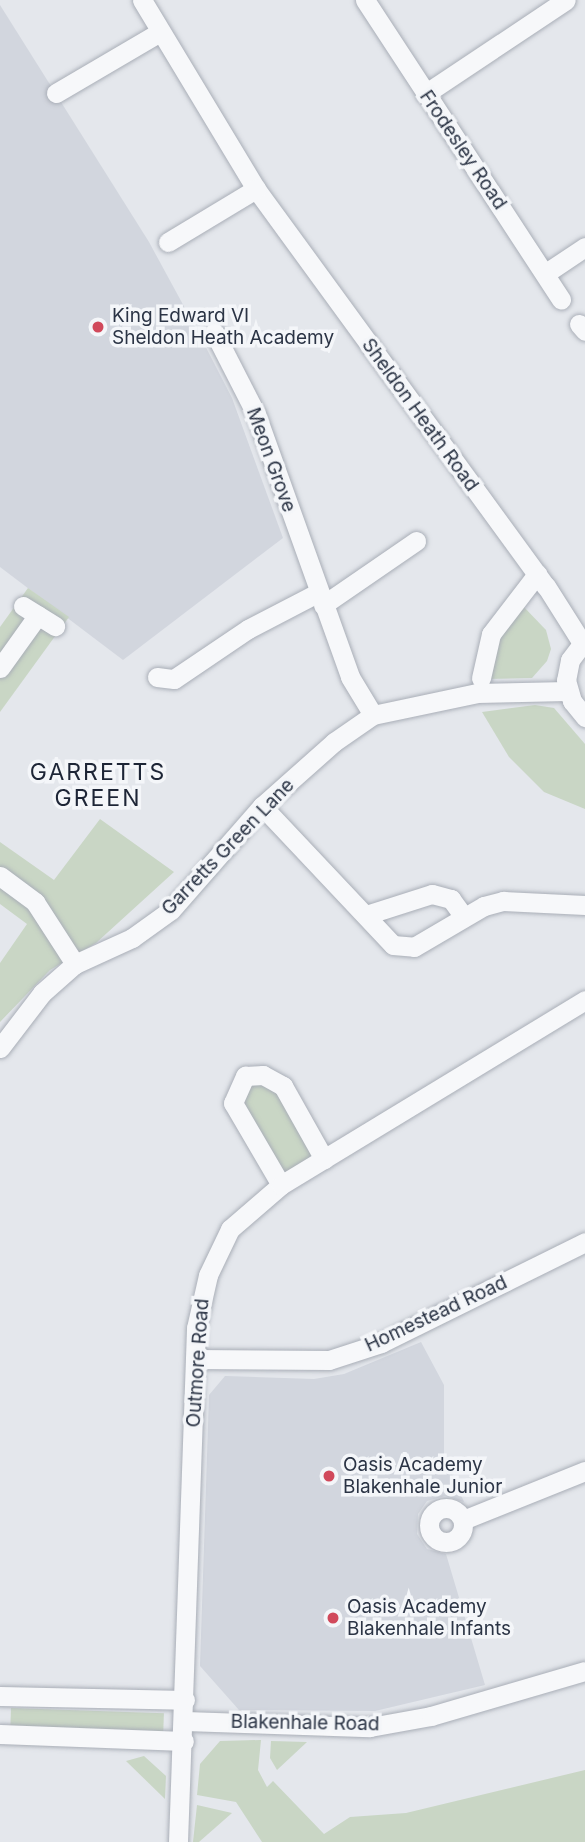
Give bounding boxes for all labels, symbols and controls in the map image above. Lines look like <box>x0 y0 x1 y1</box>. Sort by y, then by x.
street label: Frodesley Road <box>415 86 511 214</box>
place label: King Edward VI Sheldon Heath Academy <box>112 305 334 349</box>
marker: King Edward VI Sheldon Heath Academy <box>90 319 106 335</box>
street label: Sheldon Heath Road <box>357 334 483 496</box>
street label: Meon Grove <box>242 405 300 515</box>
district label: GARRETTS GREEN <box>31 758 165 812</box>
street label: Garretts Green Lane <box>157 774 299 920</box>
street label: Homestead Road <box>361 1271 511 1357</box>
street label: Outmore Road <box>182 1298 214 1428</box>
place label: Oasis Academy Blakenhale Junior <box>343 1454 502 1498</box>
marker: Oasis Academy Blakenhale Junior <box>321 1468 337 1484</box>
place label: Oasis Academy Blakenhale Infants <box>347 1596 511 1640</box>
marker: Oasis Academy Blakenhale Infants <box>325 1610 341 1626</box>
street label: Blakenhale Road <box>230 1710 380 1736</box>

